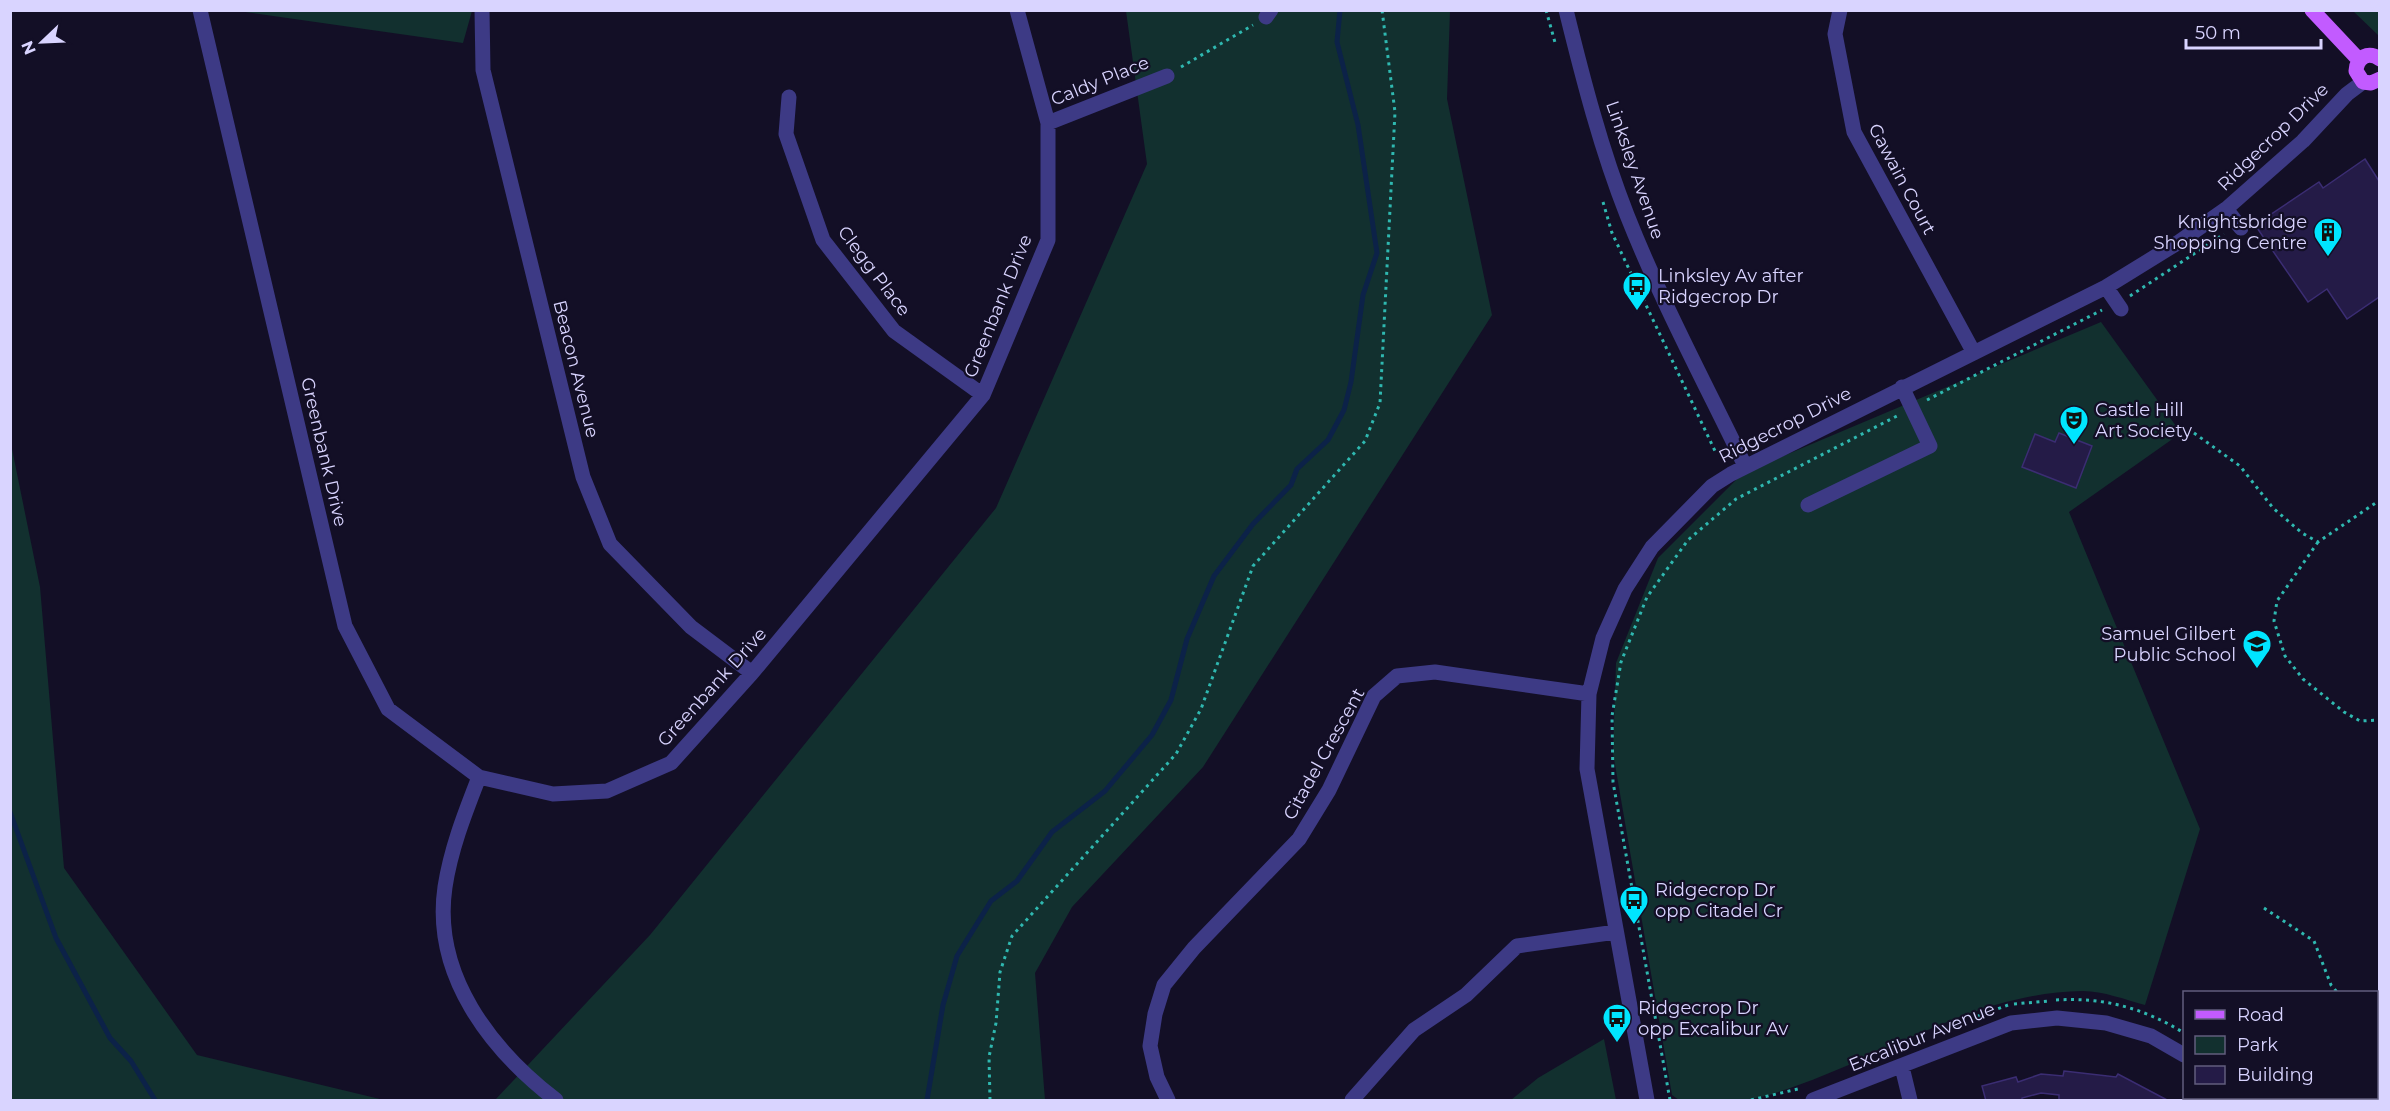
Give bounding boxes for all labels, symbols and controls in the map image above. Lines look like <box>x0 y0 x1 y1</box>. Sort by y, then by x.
north arrow <box>12 12 72 72</box>
scale bar <box>2186 12 2321 50</box>
text: 50 m <box>2195 22 2241 44</box>
text: N <box>17 38 40 57</box>
street label: Caldy Place <box>1048 51 1152 111</box>
street label: Ridgecrop Drive <box>2213 78 2333 196</box>
street label: Linksley Avenue <box>1601 98 1669 242</box>
street label: Gawain Court <box>1863 120 1941 238</box>
place label: Knightsbridge Shopping Centre <box>2153 211 2307 254</box>
building icon: Knightsbridge Shopping Centre <box>2312 216 2344 258</box>
street label: Clegg Place <box>833 222 915 320</box>
street label: Greenbank Drive <box>959 231 1037 381</box>
place label: Linksley Av after Ridgecrop Dr <box>1658 265 1804 308</box>
bus stop icon: Linksley Av after Ridgecrop Dr <box>1621 270 1653 312</box>
street label: Beacon Avenue <box>548 298 604 440</box>
street label: Greenbank Drive <box>296 375 352 529</box>
street label: Ridgecrop Drive <box>1715 382 1855 468</box>
place label: Castle Hill Art Society <box>2095 399 2192 442</box>
theatre icon: Castle Hill Art Society <box>2058 404 2090 446</box>
street label: Greenbank Drive <box>653 623 771 751</box>
place label: Samuel Gilbert Public School <box>2101 623 2236 666</box>
school or university icon: Samuel Gilbert Public School <box>2241 628 2273 670</box>
street label: Citadel Crescent <box>1279 684 1369 824</box>
place label: Ridgecrop Dr opp Citadel Cr <box>1655 879 1783 922</box>
bus stop icon: Ridgecrop Dr opp Citadel Cr <box>1618 884 1650 926</box>
legend <box>2183 991 2378 1099</box>
place label: Ridgecrop Dr opp Excalibur Av <box>1638 997 1789 1040</box>
street label: Excalibur Avenue <box>1846 998 1998 1076</box>
bus stop icon: Ridgecrop Dr opp Excalibur Av <box>1601 1002 1633 1044</box>
text: Road <box>2237 1004 2284 1026</box>
text: Park <box>2237 1034 2278 1056</box>
text: Building <box>2237 1064 2314 1086</box>

